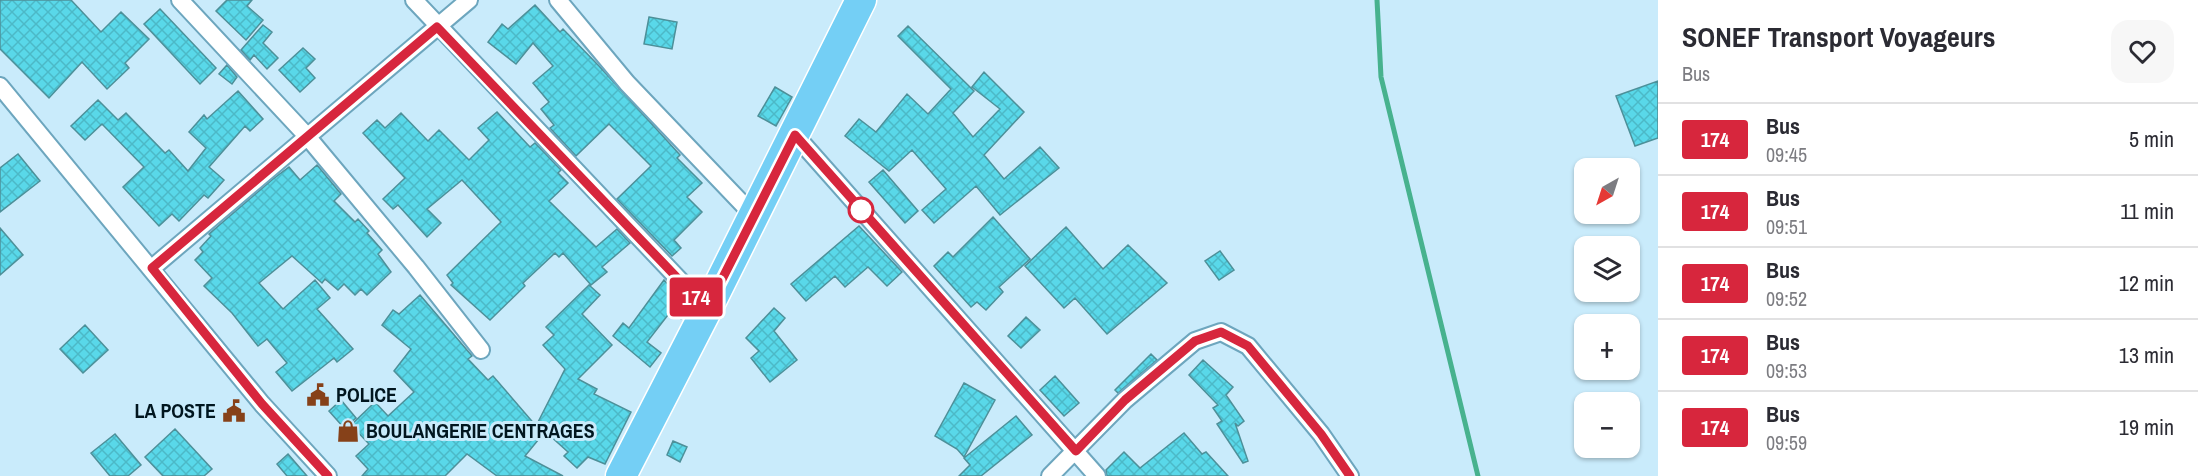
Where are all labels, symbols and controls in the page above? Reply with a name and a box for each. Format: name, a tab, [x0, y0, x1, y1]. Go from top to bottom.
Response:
text: SONEF Transport Voyageurs	[1682, 18, 1996, 56]
button: heart	[2111, 20, 2174, 83]
text: Bus	[1682, 60, 1710, 87]
text: Bus	[1766, 111, 1800, 141]
text: 5 min	[2129, 124, 2174, 154]
text: 174	[1701, 125, 1729, 154]
text: 09:45	[1766, 141, 1807, 168]
north arrow	[1574, 158, 1640, 224]
map controls	[1574, 158, 1640, 458]
text: Bus	[1766, 183, 1800, 213]
text: 11 min	[2120, 196, 2174, 226]
unlabelled marker	[848, 197, 874, 223]
text: 174	[1701, 197, 1729, 226]
text: 09:51	[1766, 213, 1807, 240]
button: layers	[1574, 236, 1640, 302]
text: Bus	[1766, 255, 1800, 285]
text: 12 min	[2119, 268, 2174, 298]
text: 174	[1701, 269, 1729, 298]
line badge: 174	[662, 278, 730, 316]
text: 174	[682, 283, 710, 312]
text: 09:52	[1766, 285, 1807, 312]
button: +	[1574, 314, 1640, 380]
text: Bus	[1766, 327, 1800, 357]
text: 13 min	[2119, 340, 2174, 370]
text: 174	[1701, 341, 1729, 370]
text: 09:53	[1766, 357, 1807, 384]
place label: POLICE	[336, 381, 397, 408]
public building icon: POLICE	[305, 382, 331, 408]
button: −	[1574, 392, 1640, 458]
place label: LA POSTE	[135, 397, 216, 424]
public building icon: LA POSTE	[221, 398, 247, 424]
text: Bus	[1766, 399, 1800, 429]
text: 19 min	[2119, 412, 2174, 442]
text: 174	[1701, 413, 1729, 442]
place label: BOULANGERIE CENTRAGES	[366, 417, 595, 444]
shop icon: BOULANGERIE CENTRAGES	[335, 418, 361, 444]
text: 09:59	[1766, 429, 1807, 456]

